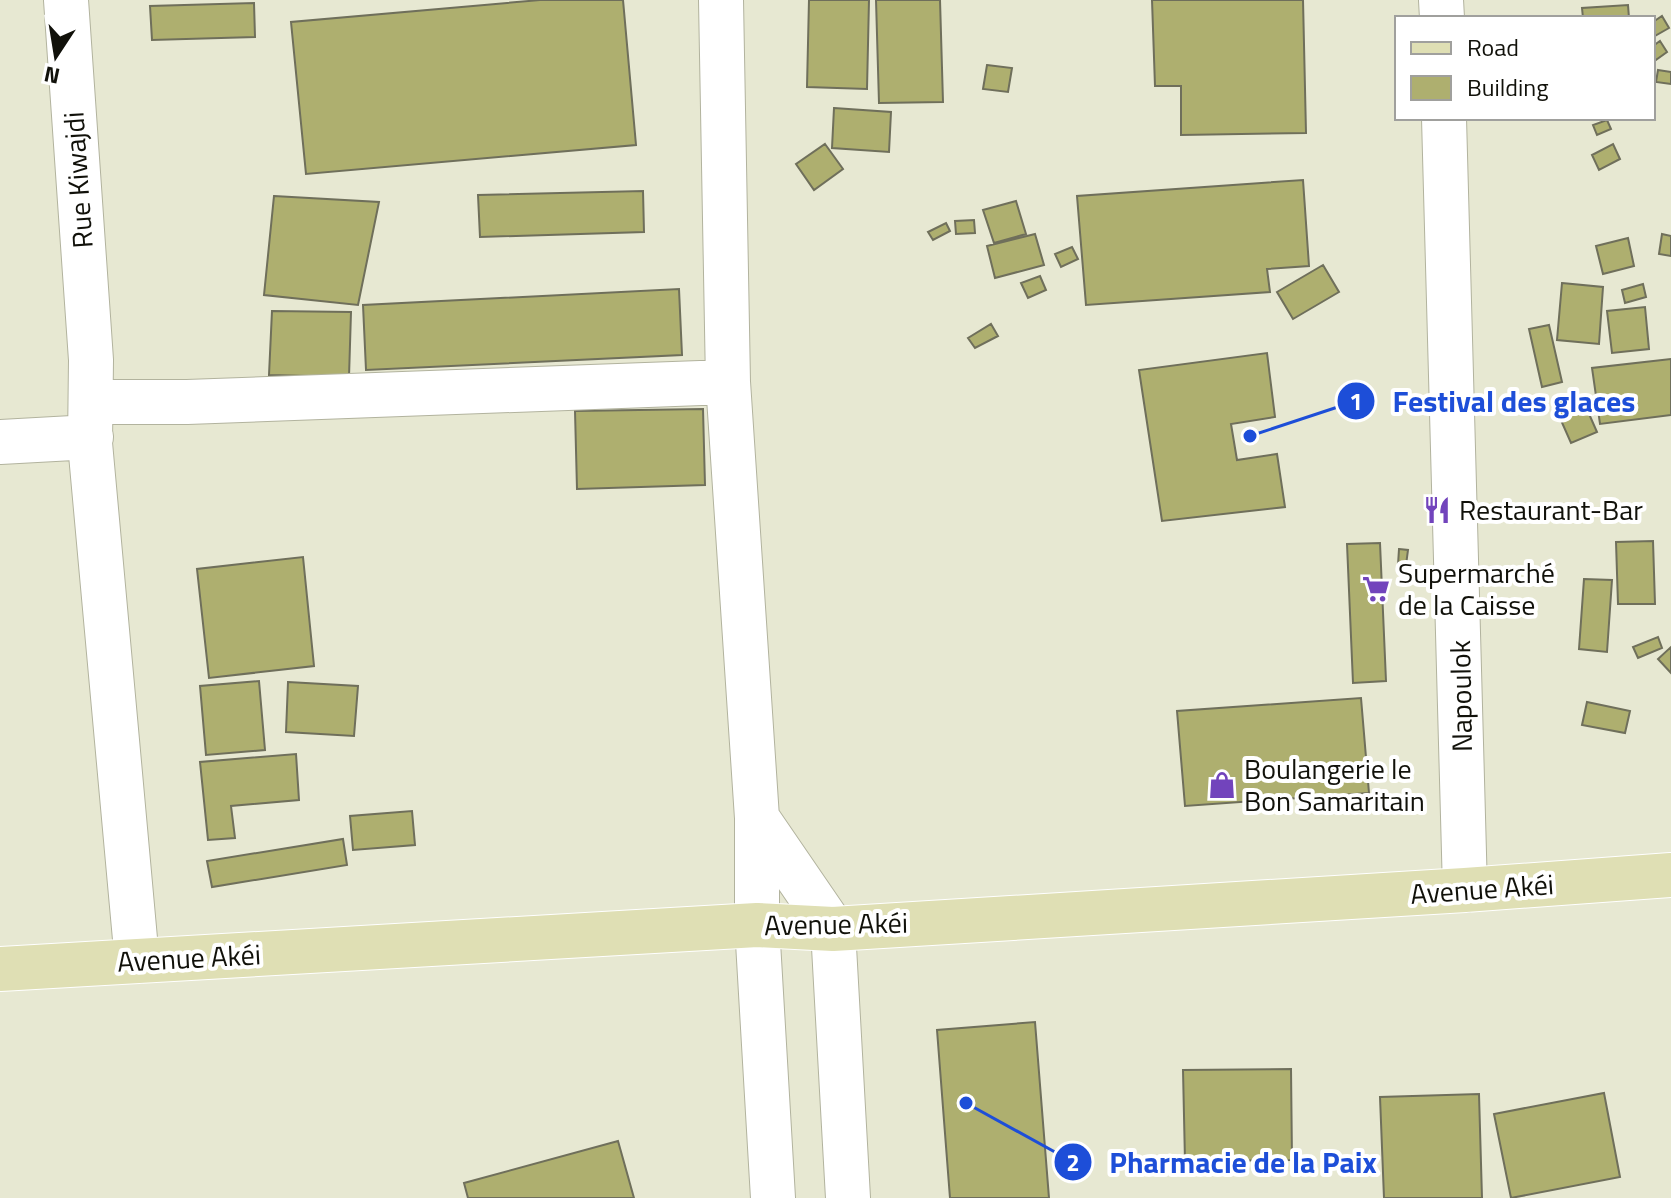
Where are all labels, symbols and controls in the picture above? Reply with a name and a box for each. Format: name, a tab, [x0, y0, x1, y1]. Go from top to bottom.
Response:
north arrow	[16, 16, 96, 96]
legend	[1395, 16, 1655, 120]
text: Road	[1467, 29, 1519, 65]
text: N	[41, 57, 63, 94]
text: Building	[1467, 69, 1549, 105]
street label: Rue Kiwajdi	[51, 110, 104, 250]
callout: Festival des glaces	[1336, 374, 1651, 428]
text: Festival des glaces	[1392, 378, 1636, 424]
text: 1	[1349, 383, 1363, 419]
place label: Restaurant-Bar	[1459, 488, 1643, 531]
restaurant icon: Restaurant-Bar	[1422, 495, 1452, 525]
place label: Supermarché de la Caisse	[1398, 551, 1555, 626]
supermarket icon: Supermarché de la Caisse	[1361, 574, 1391, 604]
street label: Napoulok	[1438, 640, 1483, 752]
place label: Boulangerie le Bon Samaritain	[1244, 747, 1425, 822]
shop icon: Boulangerie le Bon Samaritain	[1207, 770, 1237, 800]
street label: Avenue Akéi	[1409, 862, 1555, 915]
street label: Avenue Akéi	[764, 901, 908, 946]
street label: Avenue Akéi	[116, 932, 262, 983]
callout: Pharmacie de la Paix	[1053, 1135, 1393, 1189]
text: Pharmacie de la Paix	[1109, 1139, 1377, 1185]
text: 2	[1066, 1144, 1080, 1180]

